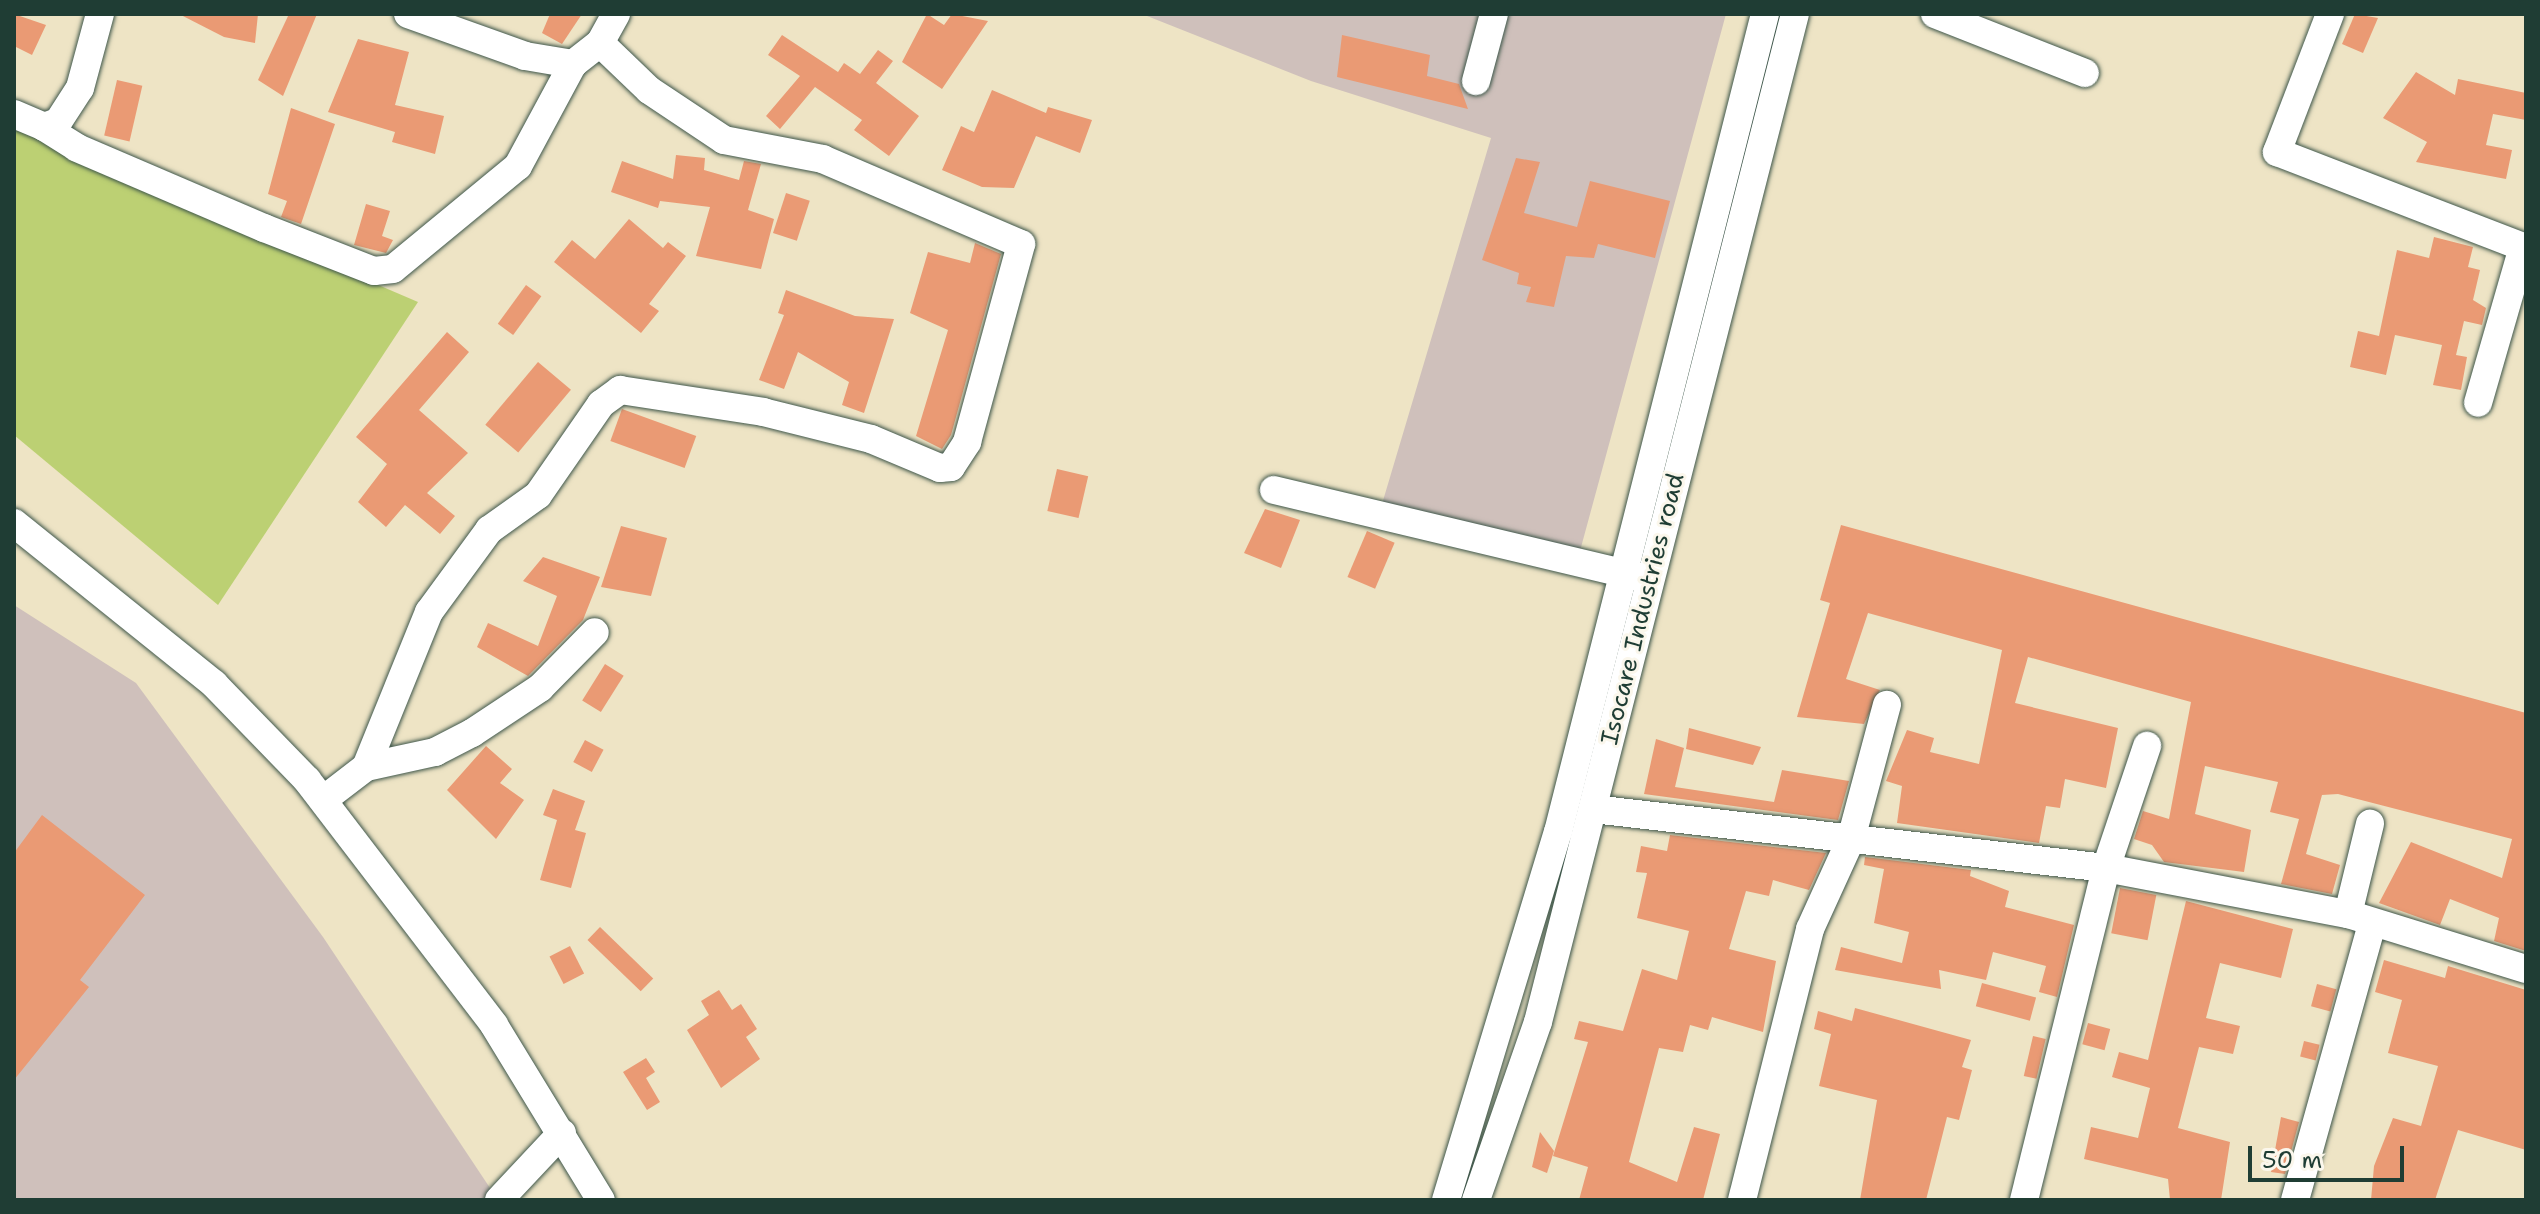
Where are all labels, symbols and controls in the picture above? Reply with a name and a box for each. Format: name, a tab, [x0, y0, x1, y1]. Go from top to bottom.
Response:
street label: Isocare Industries road	[1595, 470, 1691, 748]
scale bar	[2252, 1130, 2408, 1180]
text: 50 m	[2262, 1144, 2322, 1176]

